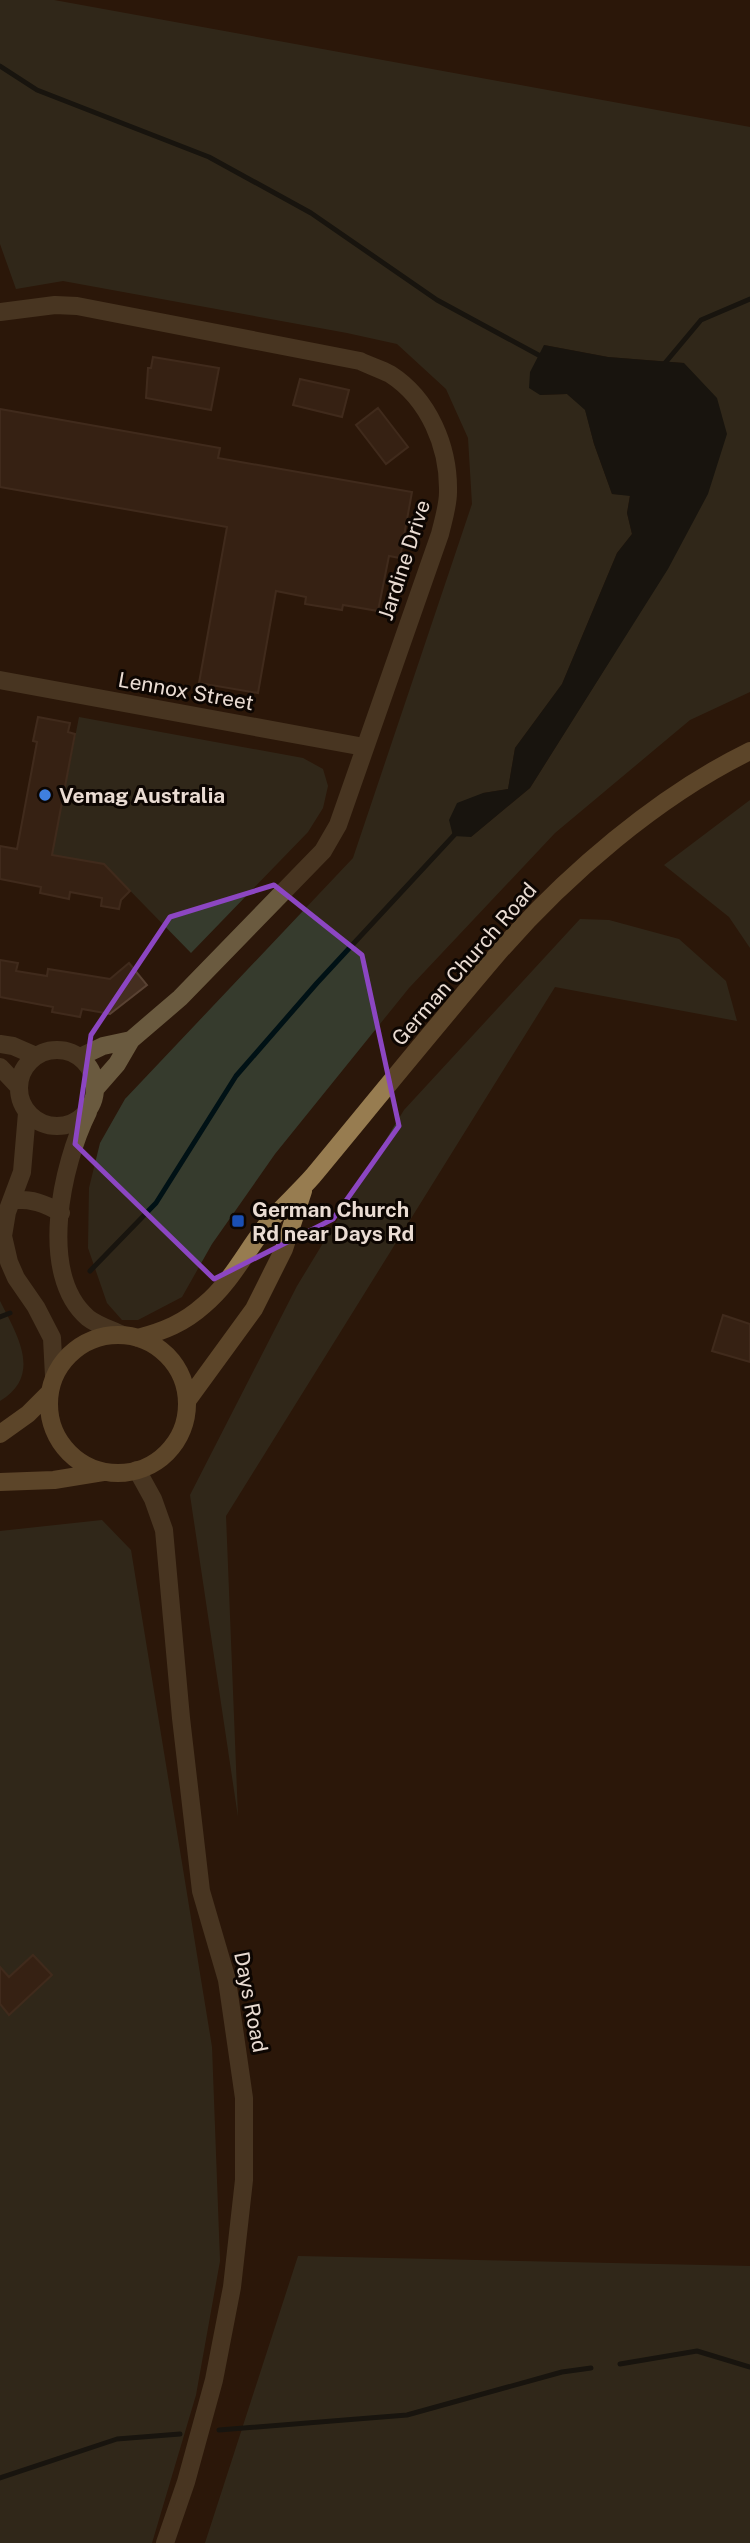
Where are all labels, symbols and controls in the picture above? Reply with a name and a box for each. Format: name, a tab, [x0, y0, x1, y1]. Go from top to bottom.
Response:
street label: Jardine Drive	[373, 497, 435, 623]
street label: Lennox Street	[116, 667, 256, 715]
place label: Vemag Australia	[59, 783, 225, 808]
marker: Vemag Australia	[37, 787, 53, 803]
street label: German Church Road	[386, 877, 542, 1051]
place label: German Church Rd near Days Rd	[252, 1197, 414, 1246]
marker: German Church Rd near Days Rd	[230, 1213, 246, 1229]
street label: Days Road	[229, 1949, 273, 2055]

